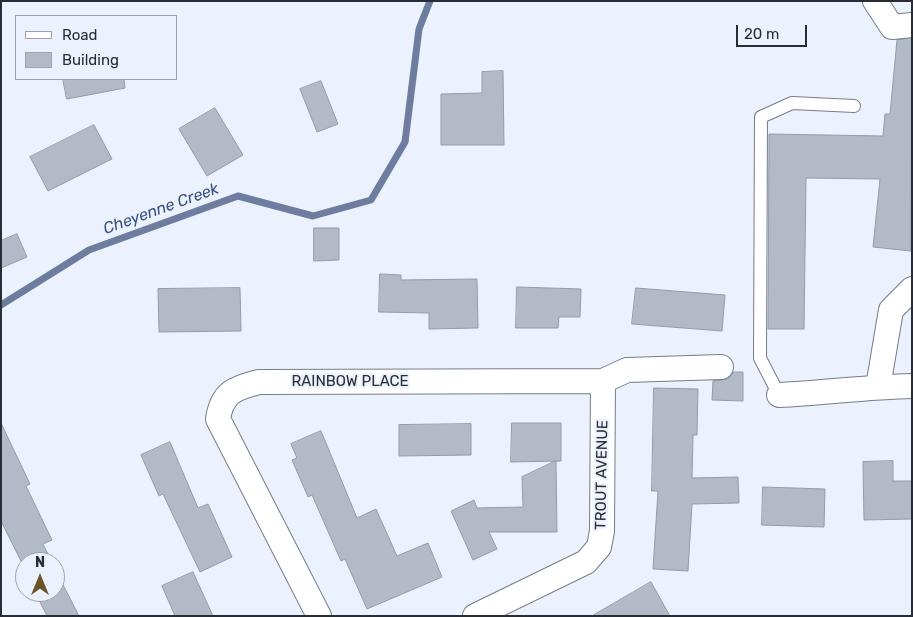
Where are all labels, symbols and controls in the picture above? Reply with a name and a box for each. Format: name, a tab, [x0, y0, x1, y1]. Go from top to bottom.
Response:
legend	[15, 15, 178, 80]
scale bar	[738, 15, 809, 47]
text: 20 m	[744, 25, 779, 43]
text: Road	[62, 26, 98, 44]
text: Building	[62, 51, 119, 69]
water label: Cheyenne Creek	[101, 179, 221, 239]
street label: RAINBOW PLACE	[291, 373, 409, 391]
street label: TROUT AVENUE	[592, 420, 612, 530]
north arrow	[15, 552, 65, 602]
text: N	[35, 554, 45, 571]

